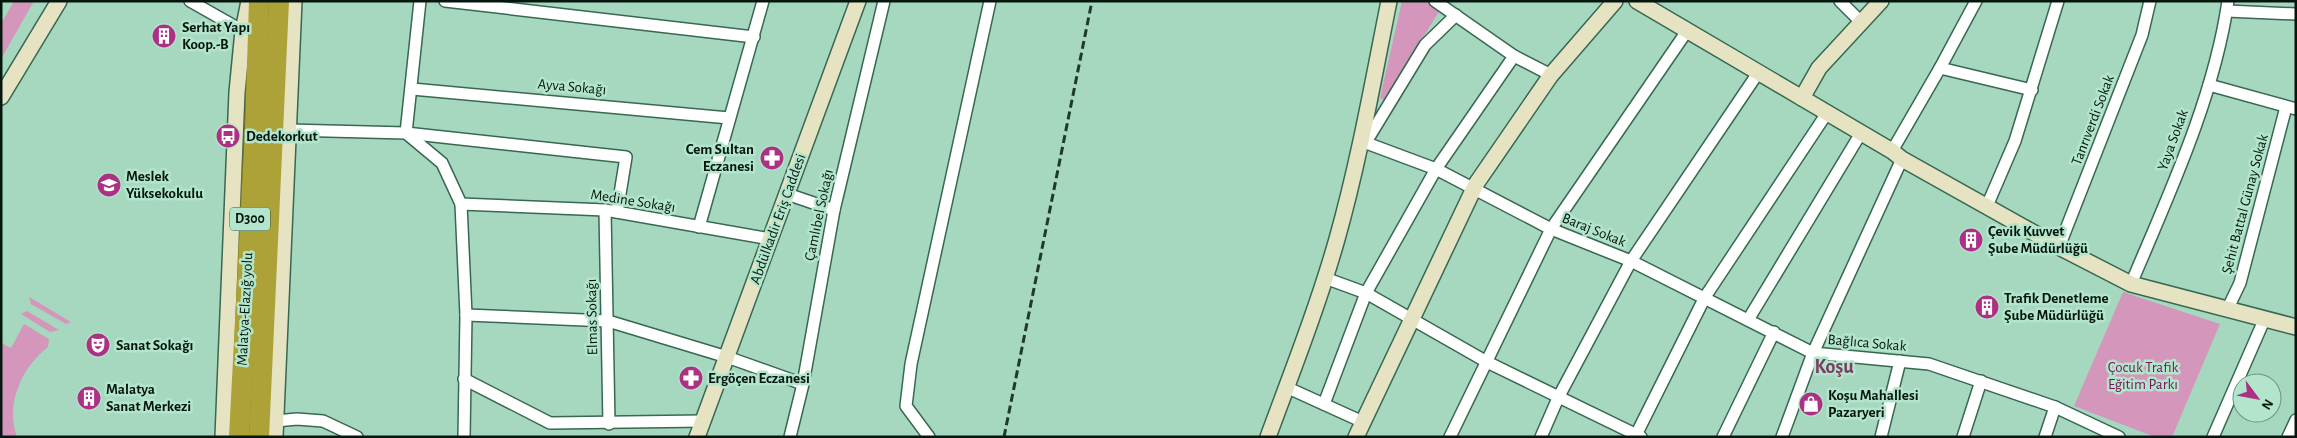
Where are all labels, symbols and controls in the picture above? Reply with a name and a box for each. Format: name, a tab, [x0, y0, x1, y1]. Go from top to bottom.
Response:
place label: Serhat Yapı Koop.-B	[182, 20, 250, 52]
building icon: Serhat Yapı Koop.-B	[151, 23, 177, 49]
street label: Tanrıverdi Sokak	[2069, 73, 2117, 167]
street label: Ayva Sokağı	[537, 77, 607, 97]
street label: Yaya Sokak	[2155, 107, 2191, 173]
bus stop icon: Dedekorkut	[215, 123, 241, 149]
place label: Dedekorkut	[246, 129, 318, 144]
street label: Şehit Battal Günay Sokak	[2219, 132, 2271, 276]
place label: Cem Sultan Eczanesi	[686, 142, 754, 174]
pharmacy icon: Cem Sultan Eczanesi	[759, 145, 785, 171]
street label: Abdülkadir Eriş Caddesi	[747, 152, 809, 286]
street label: Çamlıbel Sokağı	[802, 168, 836, 262]
place label: Meslek Yüksekokulu	[126, 169, 203, 201]
school or university icon: Meslek Yüksekokulu	[96, 172, 122, 198]
street label: Medine Sokağı	[590, 187, 676, 215]
road number: D300	[230, 208, 270, 230]
street label: Baraj Sokak	[1560, 210, 1628, 250]
place label: Çevik Kuvvet Şube Müdürlüğü	[1988, 224, 2088, 256]
building icon: Çevik Kuvvet Şube Müdürlüğü	[1958, 227, 1984, 253]
street label: Malatya-Elazığ yolu	[235, 252, 255, 366]
street label: Elmas Sokağı	[584, 279, 600, 355]
place label: Trafik Denetleme Şube Müdürlüğü	[2004, 291, 2109, 323]
building icon: Trafik Denetleme Şube Müdürlüğü	[1974, 294, 2000, 320]
theatre icon: Sanat Sokağı	[85, 332, 111, 358]
street label: Bağlıca Sokak	[1827, 332, 1907, 354]
place label: Sanat Sokağı	[116, 338, 193, 353]
district label: Koşu	[1814, 357, 1854, 377]
park label: Çocuk Trafik Eğitim Parkı	[2108, 360, 2178, 392]
pharmacy icon: Ergöçen Eczanesi	[678, 365, 704, 391]
place label: Ergöçen Eczanesi	[708, 371, 810, 386]
north arrow	[2232, 373, 2282, 423]
place label: Malatya Sanat Merkezi	[106, 382, 191, 414]
building icon: Malatya Sanat Merkezi	[76, 385, 102, 411]
place label: Koşu Mahallesi Pazaryeri	[1828, 388, 1919, 420]
shop icon: Koşu Mahallesi Pazaryeri	[1798, 391, 1824, 417]
text: N	[2259, 397, 2276, 412]

